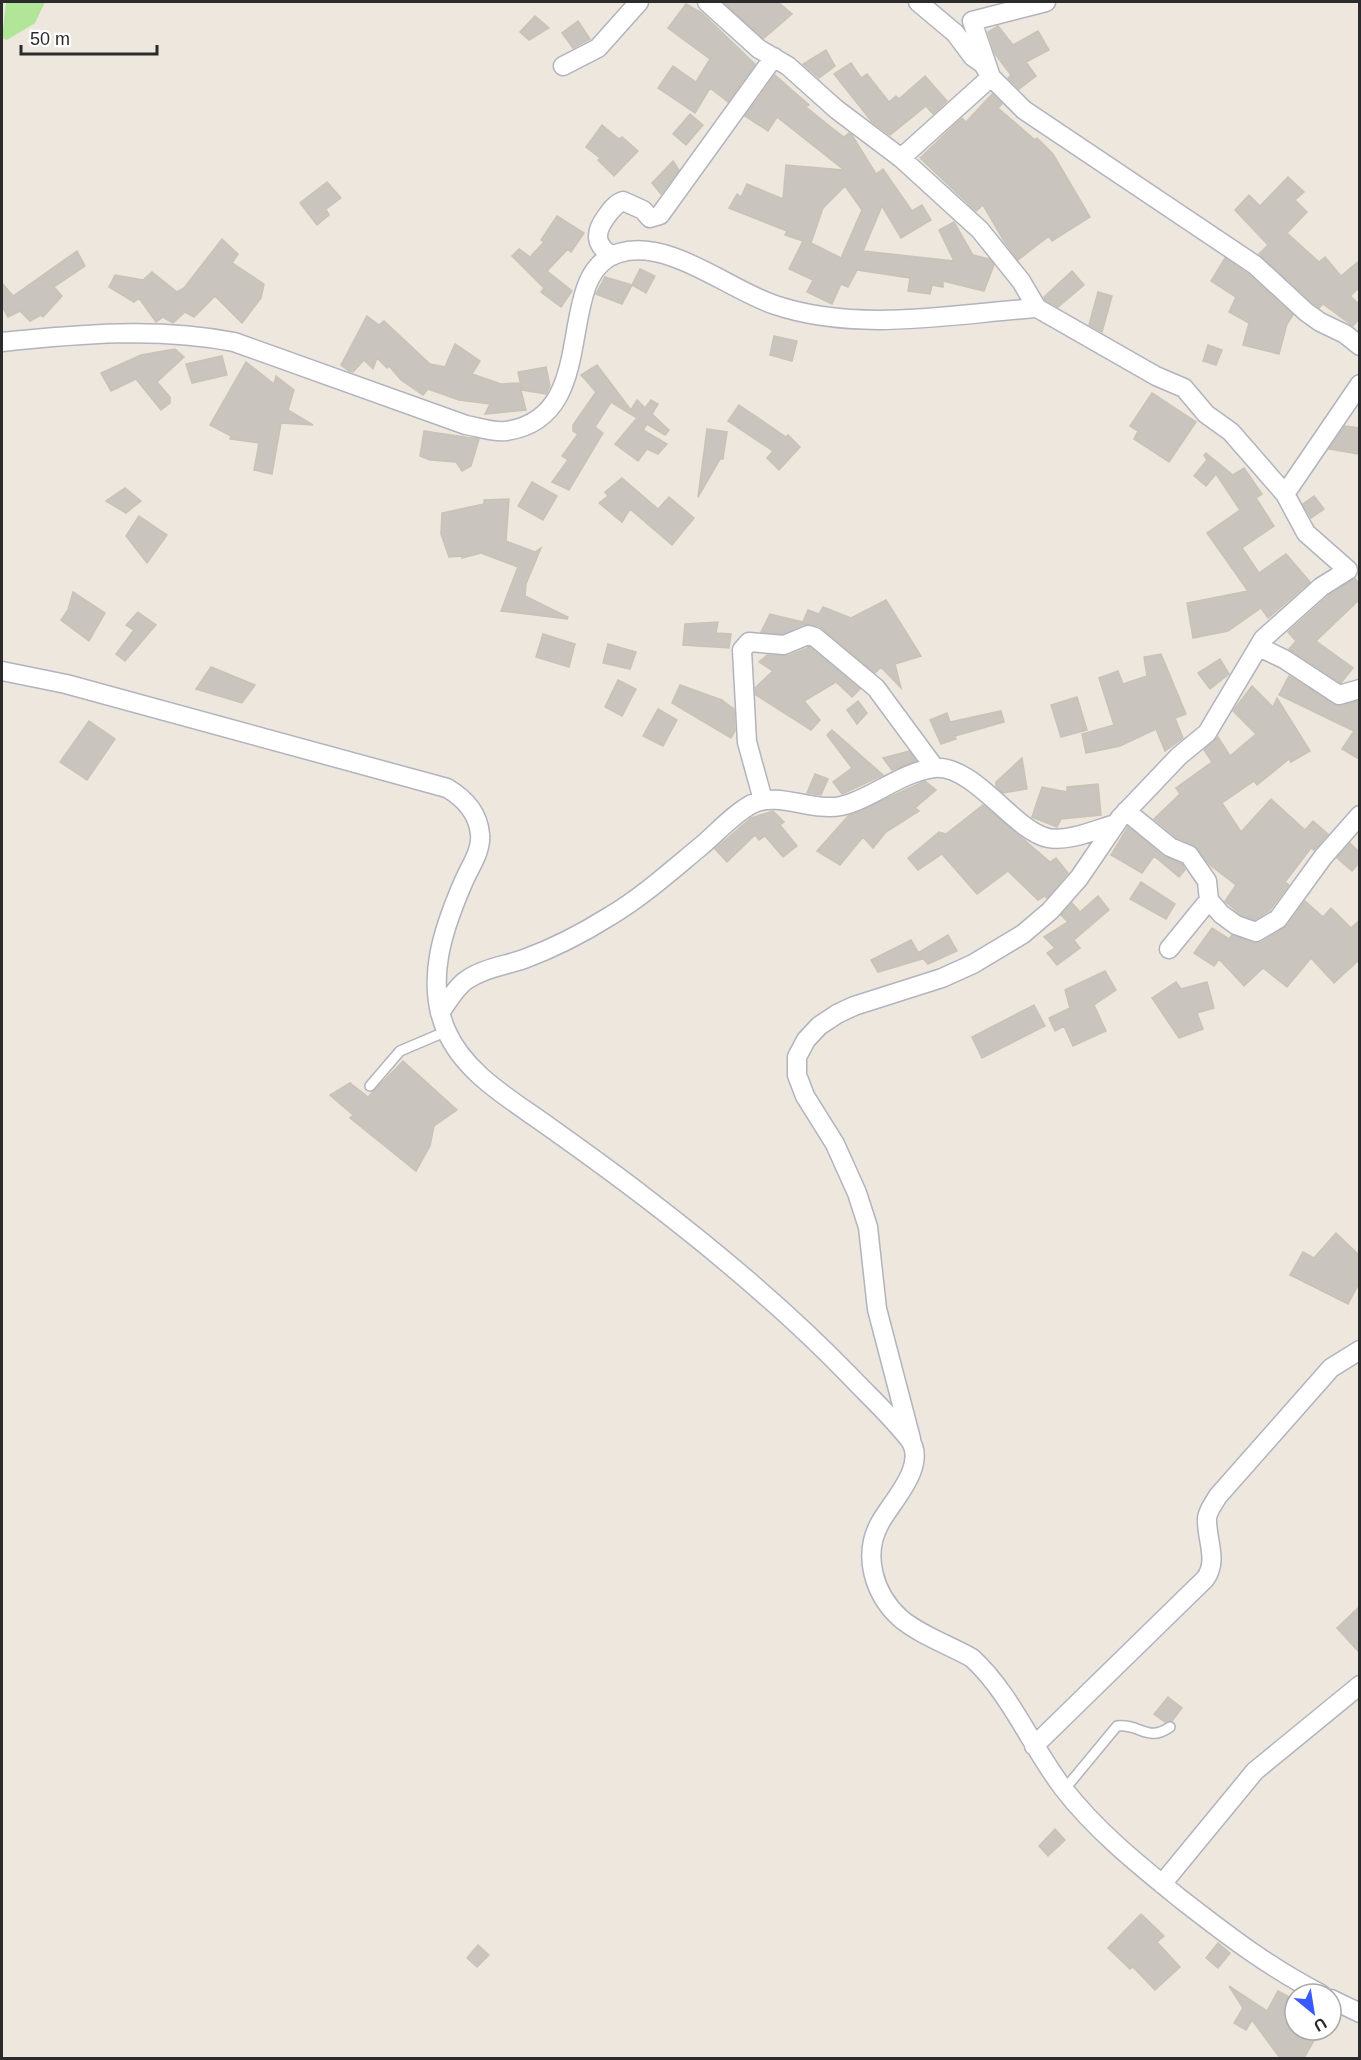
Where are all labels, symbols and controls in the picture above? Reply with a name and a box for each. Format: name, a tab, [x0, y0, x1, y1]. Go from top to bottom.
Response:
scale bar	[21, 18, 158, 56]
text: 50 m	[30, 29, 70, 49]
north arrow	[1283, 1982, 1343, 2042]
text: U	[1311, 2014, 1330, 2035]

